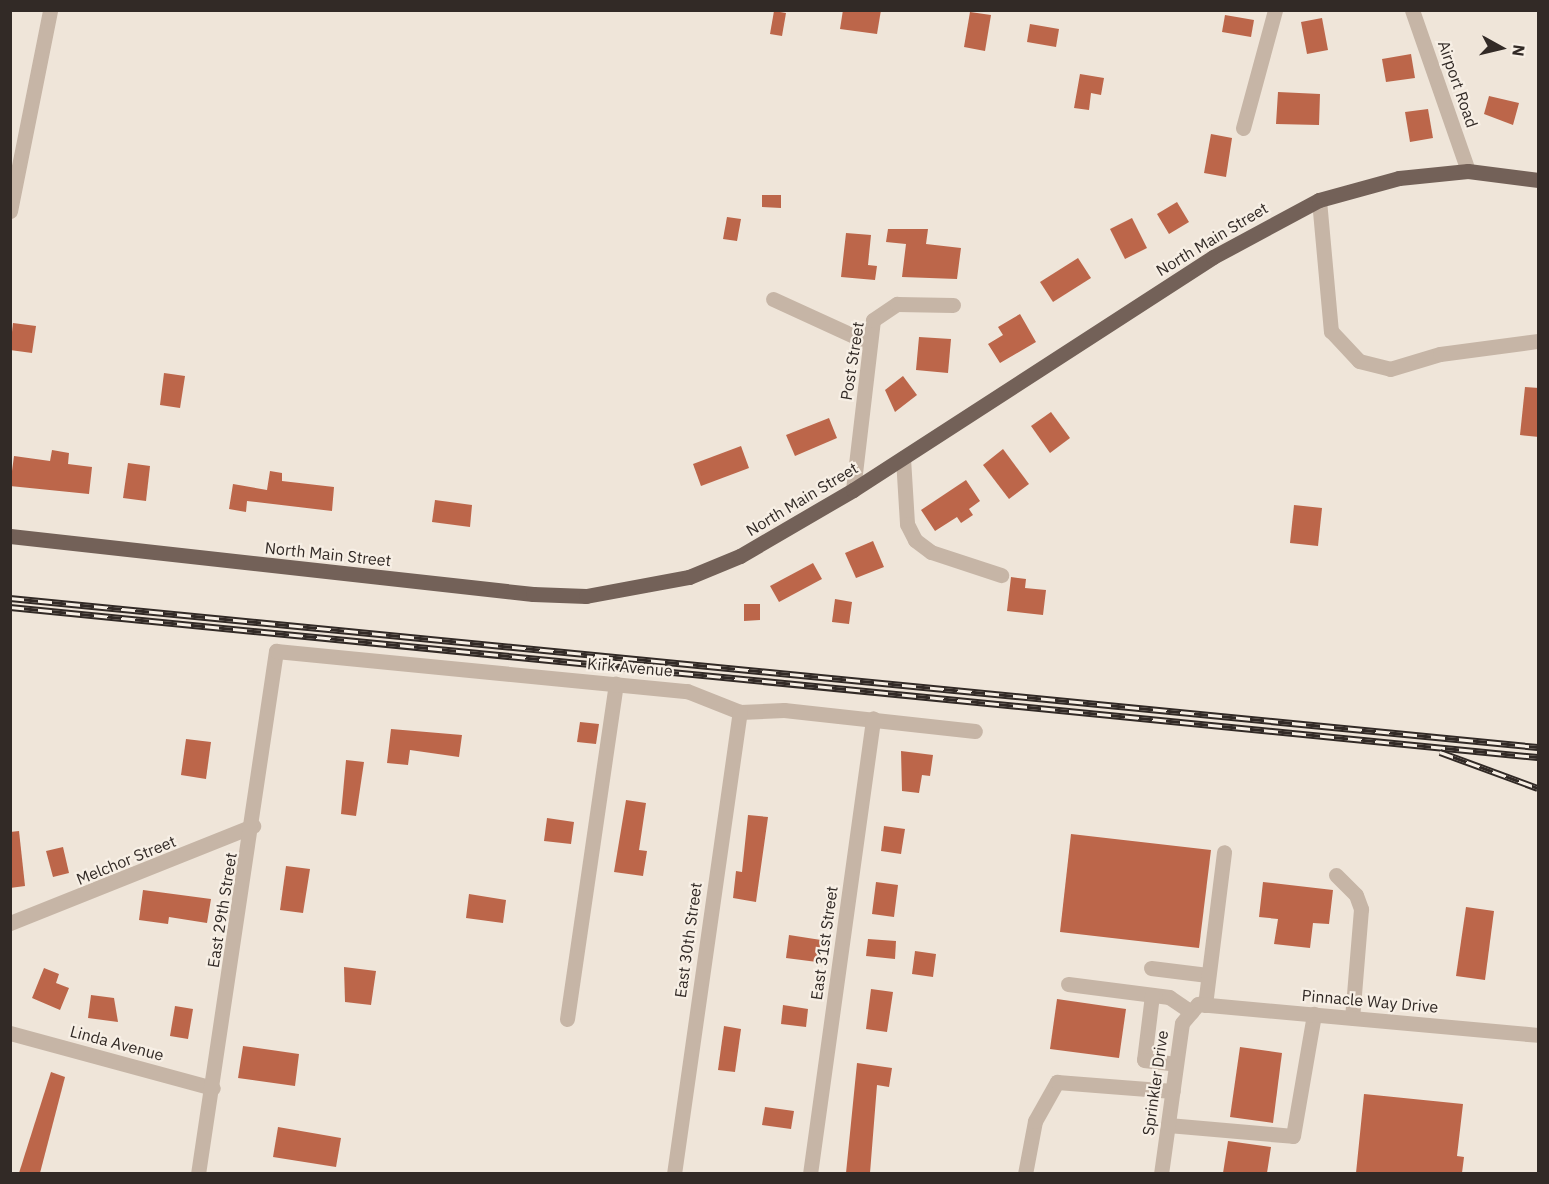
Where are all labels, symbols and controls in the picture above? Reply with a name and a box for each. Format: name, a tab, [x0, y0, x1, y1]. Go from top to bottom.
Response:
north arrow	[1471, 18, 1531, 78]
street label: Airport Road	[1434, 38, 1482, 130]
text: N	[1508, 43, 1530, 58]
street label: North Main Street	[1153, 198, 1271, 280]
street label: Post Street	[836, 320, 868, 402]
street label: North Main Street	[743, 458, 861, 540]
street label: North Main Street	[264, 538, 392, 570]
street label: Kirk Avenue	[587, 654, 673, 680]
street label: Melchor Street	[73, 831, 179, 889]
street label: East 29th Street	[203, 851, 241, 969]
street label: East 30th Street	[670, 881, 706, 999]
street label: East 31st Street	[806, 885, 842, 1001]
street label: Pinnacle Way Drive	[1301, 985, 1439, 1017]
street label: Linda Avenue	[68, 1021, 166, 1065]
street label: Sprinkler Drive	[1138, 1029, 1172, 1137]

